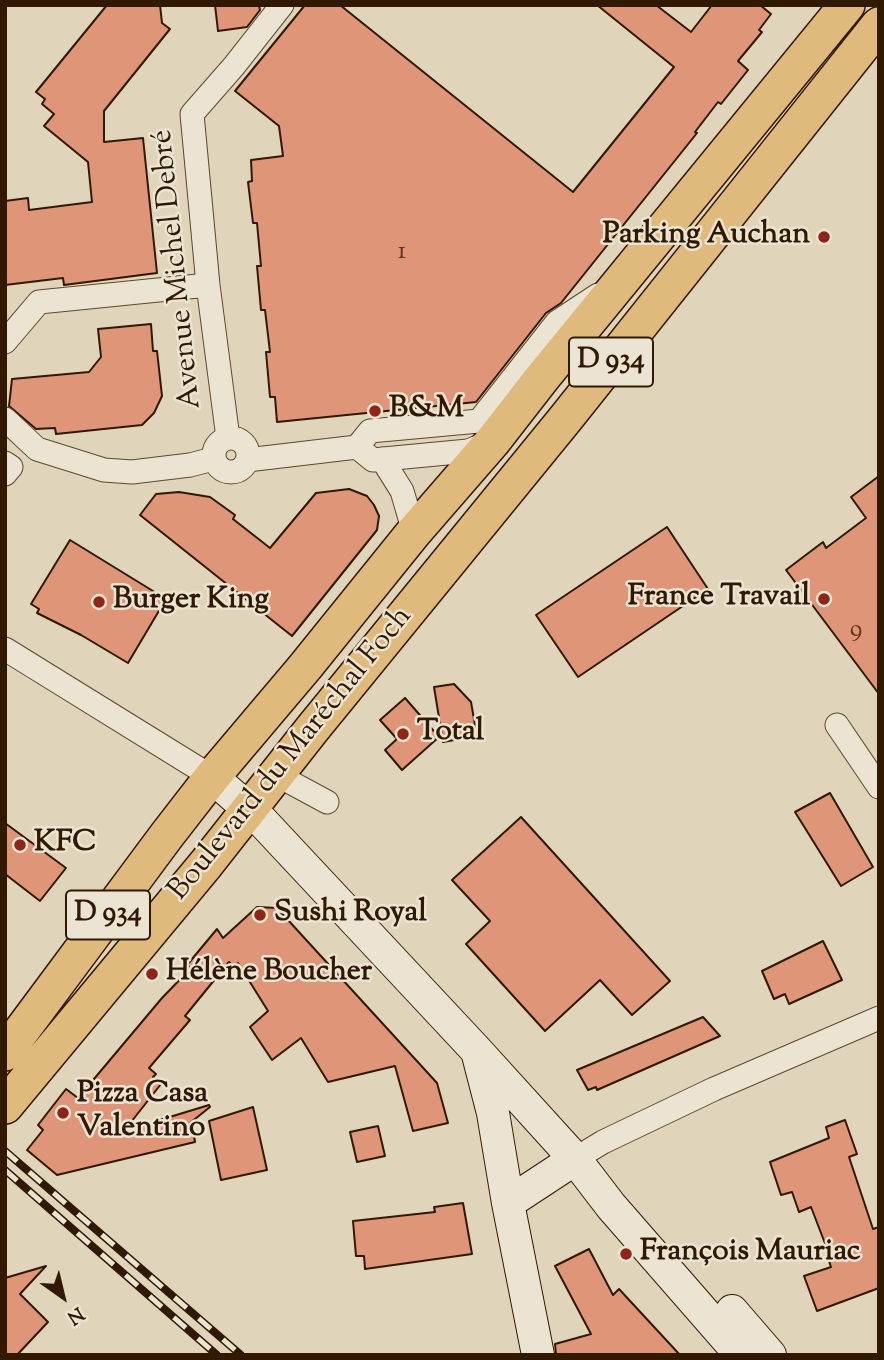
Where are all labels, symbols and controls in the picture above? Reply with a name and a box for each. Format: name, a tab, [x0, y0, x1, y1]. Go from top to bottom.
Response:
street label: Avenue Michel Debré	[146, 127, 212, 411]
place label: Parking Auchan	[602, 219, 810, 255]
marker: Parking Auchan	[816, 229, 832, 245]
house number: 1	[398, 238, 406, 270]
road number: D 934	[569, 338, 653, 386]
place label: B&M	[389, 393, 464, 429]
marker: B&M	[367, 403, 383, 419]
place label: France Travail	[628, 581, 810, 617]
place label: Burger King	[113, 584, 269, 620]
marker: France Travail	[816, 591, 832, 607]
marker: Burger King	[91, 594, 107, 610]
street label: Boulevard du Maréchal Foch	[162, 601, 422, 909]
house number: 9	[850, 616, 862, 648]
place label: Total	[417, 716, 484, 752]
marker: Total	[395, 726, 411, 742]
place label: KFC	[34, 827, 97, 863]
marker: KFC	[12, 837, 28, 853]
road number: D 934	[66, 890, 150, 940]
place label: Sushi Royal	[274, 897, 427, 933]
marker: Sushi Royal	[252, 907, 268, 923]
place label: Hélène Boucher	[166, 956, 372, 992]
marker: Hélène Boucher	[144, 966, 160, 982]
place label: Pizza Casa Valentino	[77, 1078, 208, 1148]
marker: Pizza Casa Valentino	[55, 1105, 71, 1121]
place label: François Mauriac	[640, 1236, 860, 1272]
marker: François Mauriac	[618, 1246, 634, 1262]
north arrow	[28, 1262, 98, 1332]
text: N	[61, 1299, 89, 1330]

